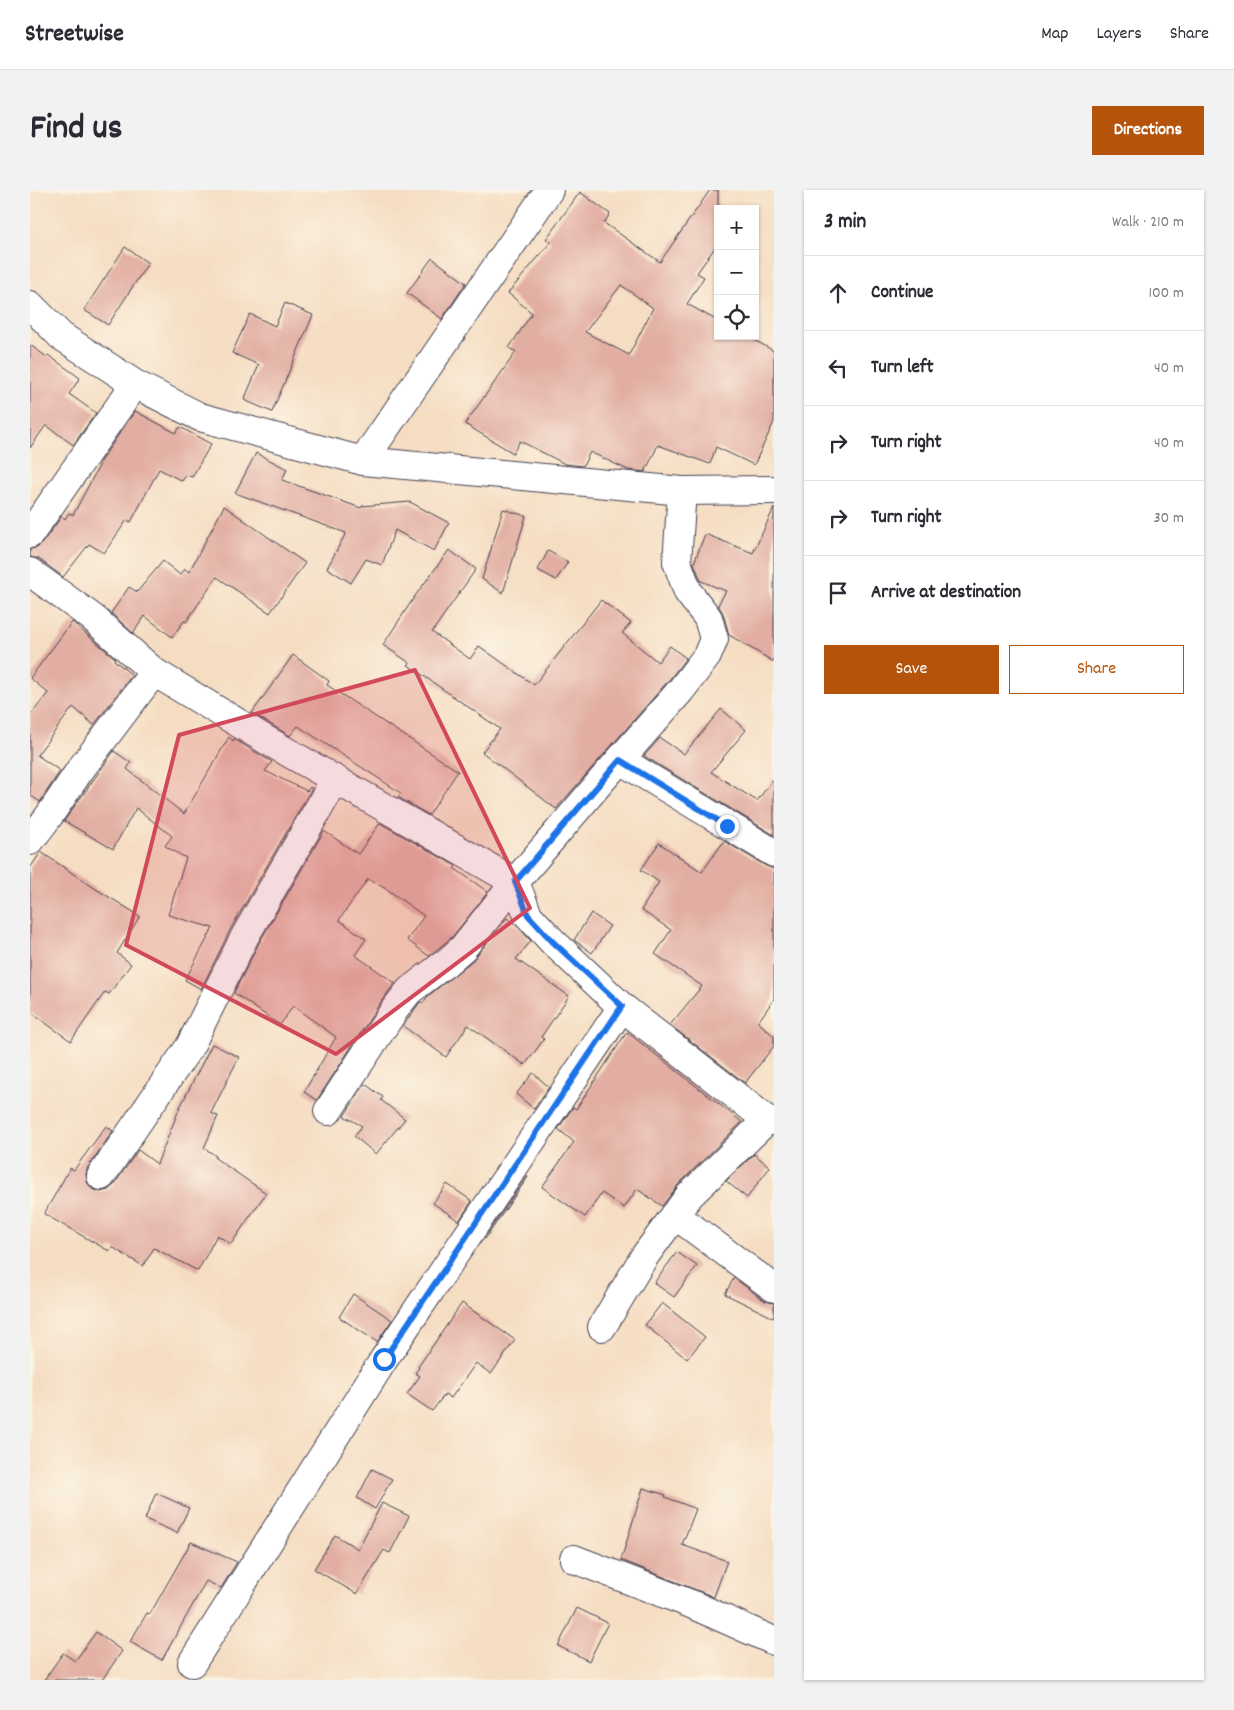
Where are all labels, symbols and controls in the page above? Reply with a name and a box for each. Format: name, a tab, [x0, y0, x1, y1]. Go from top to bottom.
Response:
text: Streetwise	[25, 18, 124, 52]
text: Map	[1041, 22, 1068, 47]
text: Layers	[1096, 22, 1142, 47]
text: Share	[1170, 22, 1209, 47]
text: Find us	[30, 105, 122, 155]
button: Directions	[1092, 106, 1204, 155]
map controls	[714, 205, 759, 340]
button: +	[714, 205, 759, 250]
text: 3 min	[824, 208, 866, 238]
text: Walk · 210 m	[1112, 211, 1184, 234]
button: −	[714, 250, 759, 295]
icon: ahead	[824, 279, 852, 307]
text: Continue	[871, 280, 933, 307]
text: 100 m	[1148, 282, 1184, 305]
button: locate	[714, 295, 759, 340]
icon: left	[824, 354, 852, 382]
text: Turn left	[871, 355, 934, 382]
text: 40 m	[1154, 357, 1184, 380]
icon: right	[824, 429, 852, 457]
text: Turn right	[871, 430, 942, 457]
text: 40 m	[1154, 432, 1184, 455]
icon: right	[824, 504, 852, 532]
text: Turn right	[871, 505, 942, 532]
text: 30 m	[1154, 507, 1184, 530]
icon: arrive	[824, 579, 852, 607]
text: Arrive at destination	[871, 580, 1021, 607]
button: Save	[824, 645, 999, 694]
button: Share	[1009, 645, 1184, 694]
route end	[716, 815, 739, 838]
route start	[373, 1348, 396, 1371]

